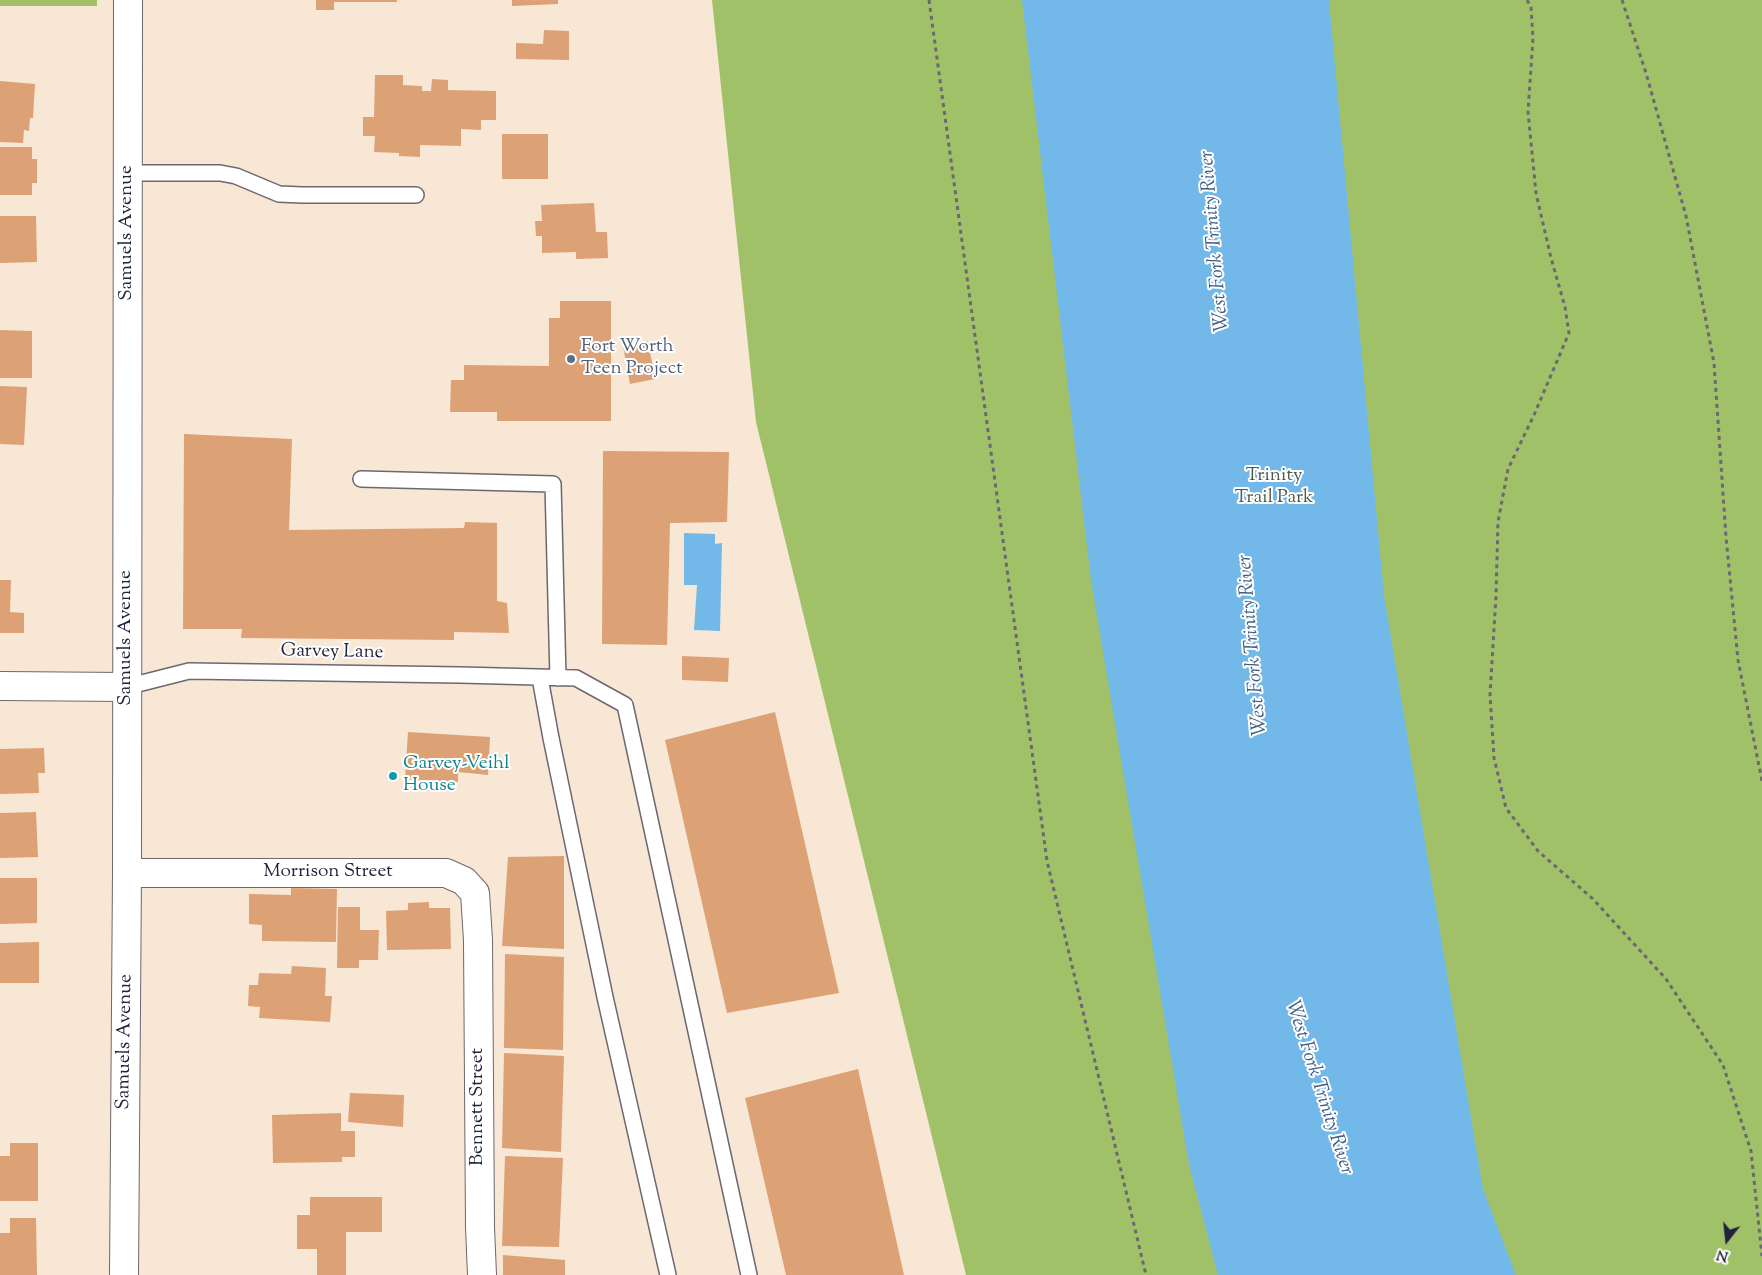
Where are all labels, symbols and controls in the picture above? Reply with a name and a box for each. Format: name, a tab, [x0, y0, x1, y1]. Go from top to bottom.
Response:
water label: West Fork Trinity River	[1196, 149, 1236, 333]
street label: Samuels Avenue	[117, 165, 139, 301]
place label: Fort Worth Teen Project	[581, 337, 683, 381]
marker: Fort Worth Teen Project	[565, 353, 577, 365]
park label: Trinity Trail Park	[1235, 466, 1313, 510]
water label: West Fork Trinity River	[1234, 553, 1274, 737]
street label: Samuels Avenue	[116, 570, 138, 706]
street label: Garvey Lane	[280, 641, 384, 665]
place label: Garvey-Veihl House	[403, 754, 510, 798]
marker: Garvey-Veihl House	[387, 770, 399, 782]
street label: Morrison Street	[263, 862, 393, 884]
street label: Samuels Avenue	[113, 974, 139, 1110]
water label: West Fork Trinity River	[1279, 998, 1357, 1178]
street label: Bennett Street	[468, 1048, 490, 1166]
north arrow	[1702, 1215, 1752, 1265]
text: N	[1715, 1243, 1731, 1266]

